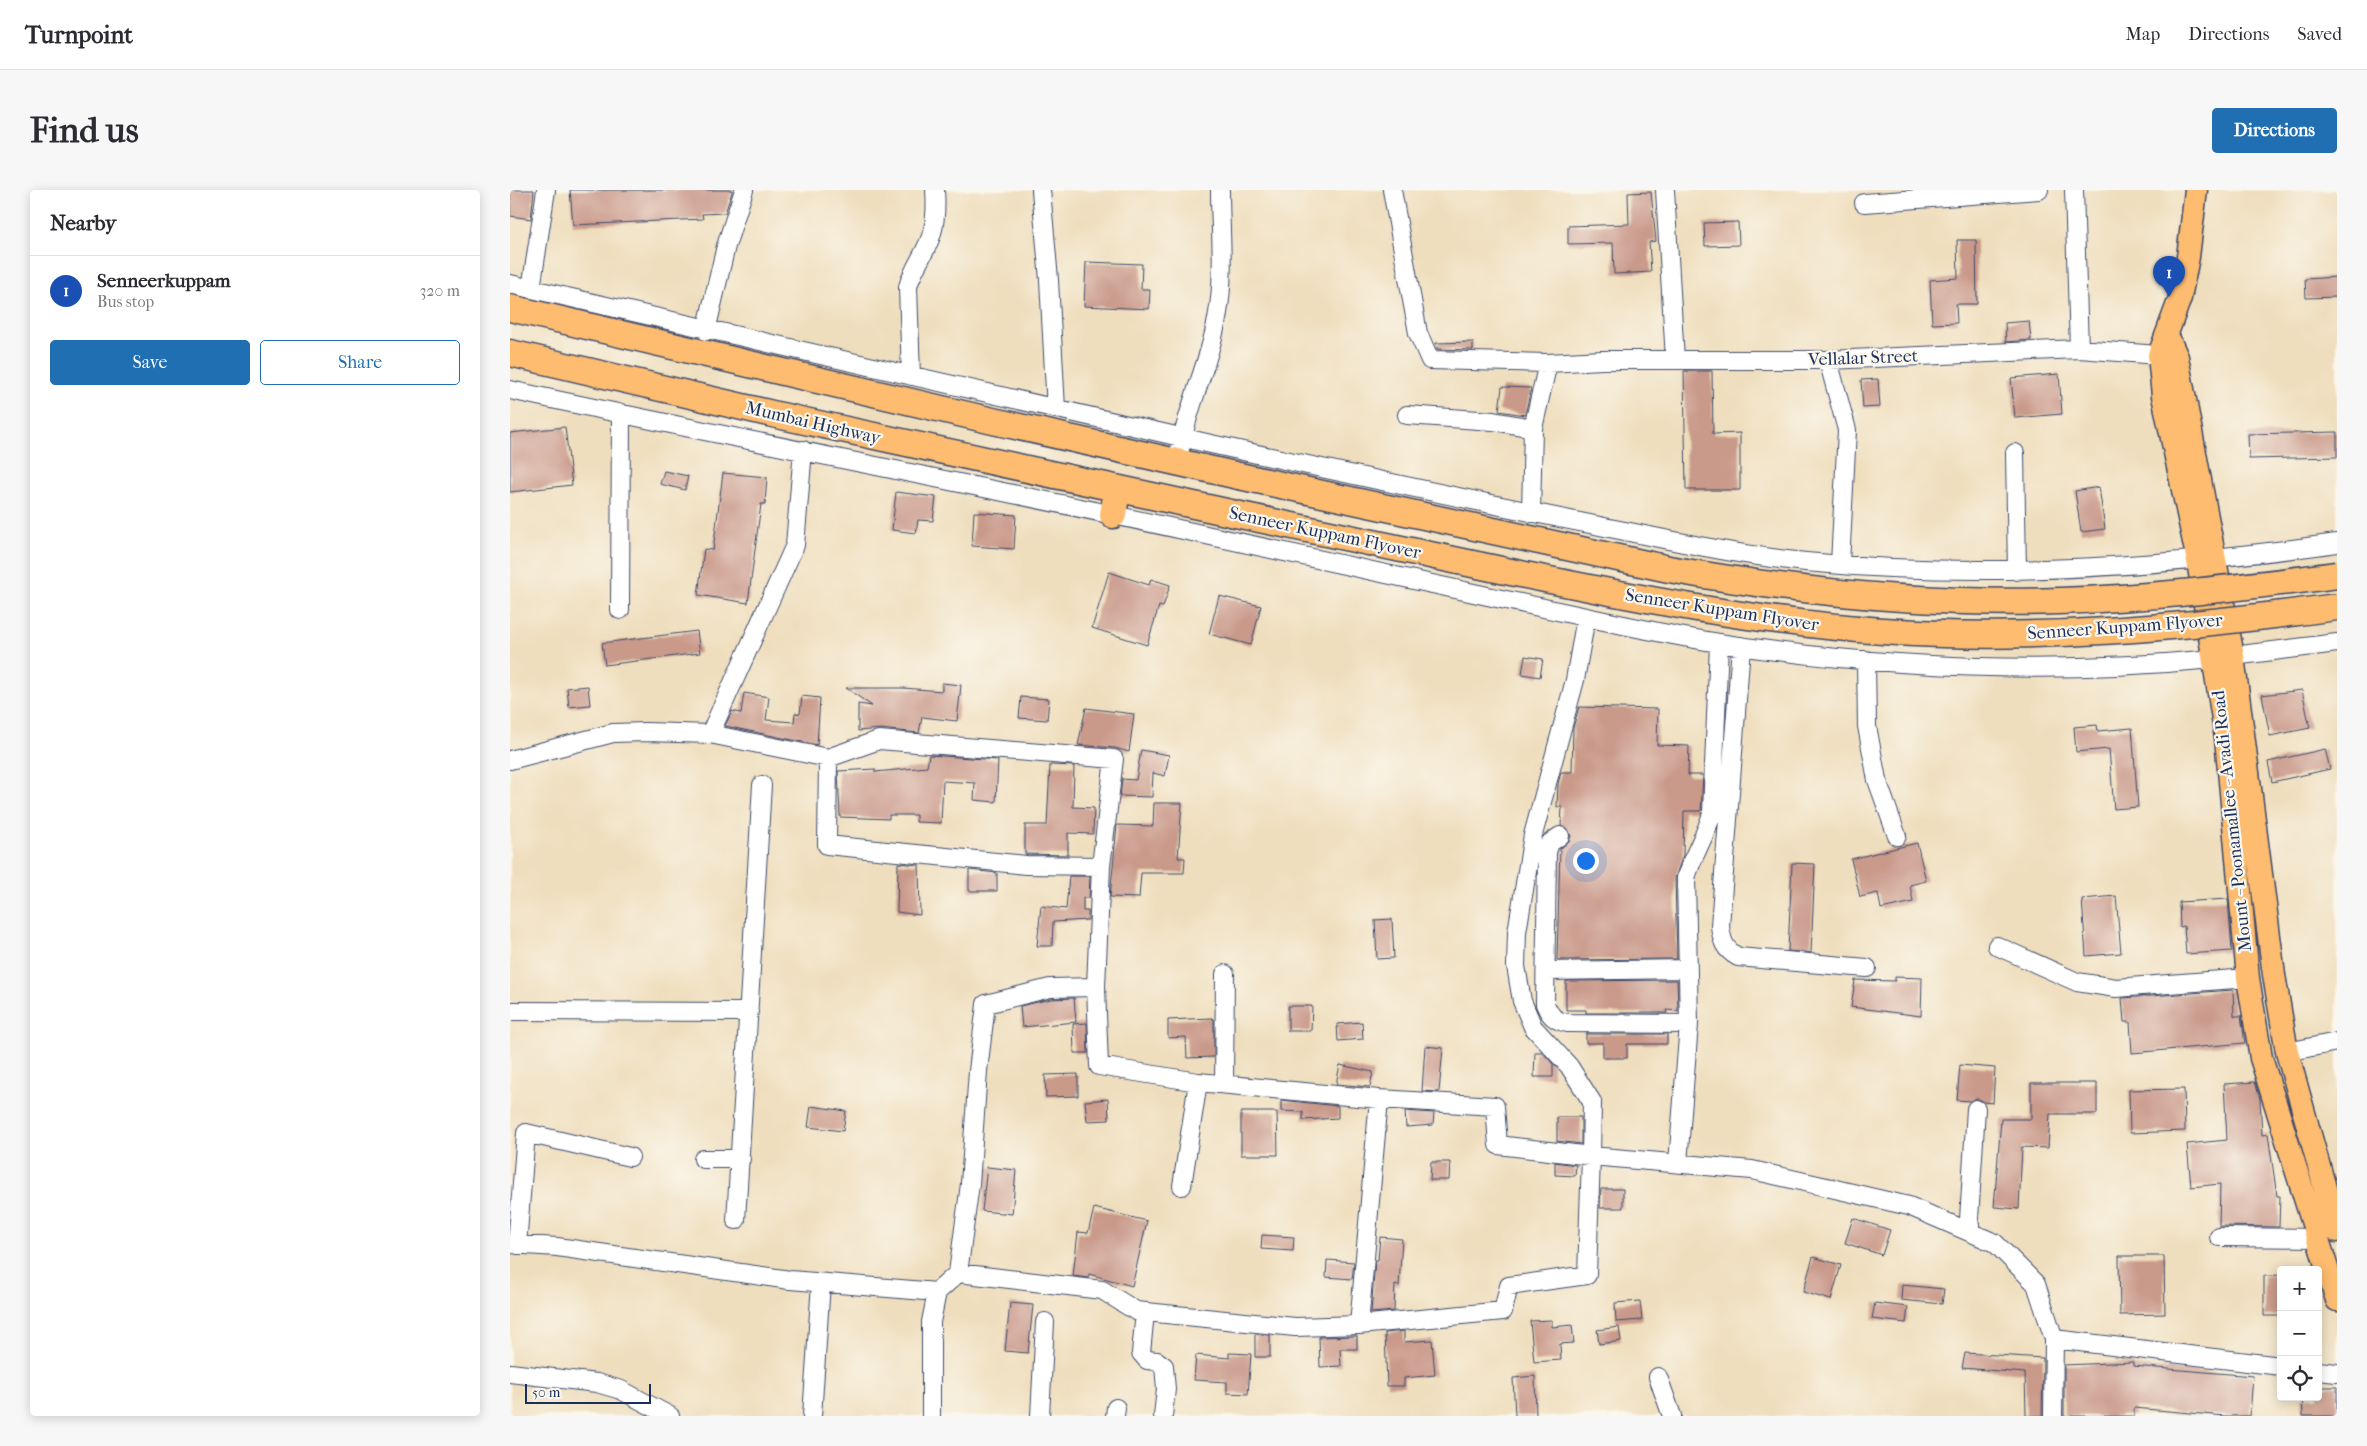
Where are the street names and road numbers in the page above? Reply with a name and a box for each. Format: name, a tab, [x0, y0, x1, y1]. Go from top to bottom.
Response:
street label: Vellalar Street	[1807, 346, 1919, 370]
street label: Mumbai Highway	[743, 397, 884, 449]
street label: Senneer Kuppam Flyover	[1227, 502, 1423, 564]
street label: Senneer Kuppam Flyover	[1624, 584, 1821, 636]
street label: Senneer Kuppam Flyover	[2027, 610, 2224, 644]
street label: Mount - Poonamallee - Avadi Road	[2208, 689, 2256, 953]

